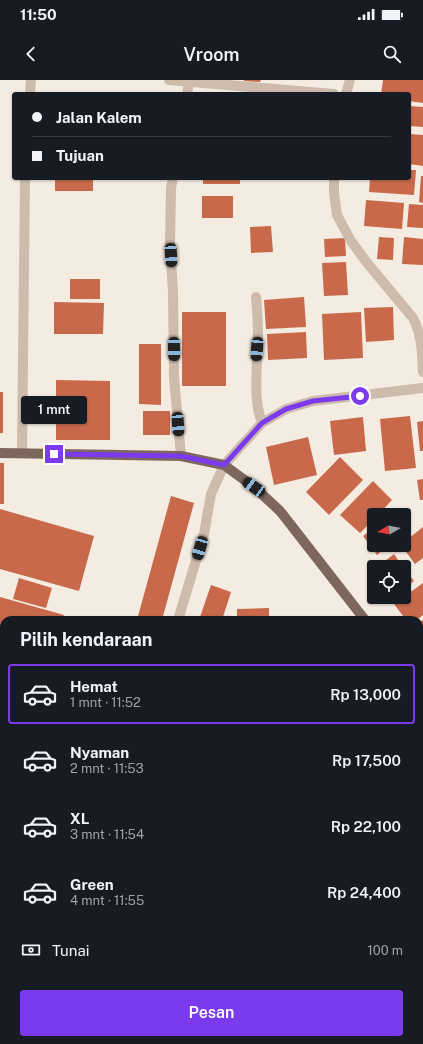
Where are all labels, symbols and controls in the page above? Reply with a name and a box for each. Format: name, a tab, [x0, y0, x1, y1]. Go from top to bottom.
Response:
text: 11:50	[20, 6, 57, 23]
icon: back	[20, 43, 42, 65]
icon: search	[381, 43, 403, 65]
text: Vroom	[184, 44, 239, 65]
text: Jalan Kalem	[56, 109, 142, 126]
text: Tujuan	[56, 147, 104, 164]
car	[164, 243, 178, 267]
car	[168, 337, 180, 361]
car	[250, 337, 264, 361]
route start	[351, 387, 369, 405]
callout: 1 mnt	[21, 396, 87, 424]
text: 1 mnt	[38, 402, 70, 417]
car	[171, 412, 185, 436]
route end	[45, 445, 63, 463]
car	[241, 475, 267, 499]
north arrow	[367, 508, 411, 552]
map controls	[367, 508, 411, 604]
car	[191, 535, 209, 561]
button: locate	[367, 560, 411, 604]
text: Pilih kendaraan	[20, 629, 152, 650]
icon: car	[22, 676, 58, 712]
text: Hemat	[70, 678, 118, 695]
text: Rp 13,000	[330, 686, 401, 703]
text: 1 mnt · 11:52	[70, 695, 141, 710]
icon: car	[22, 742, 58, 778]
text: Nyaman	[70, 744, 129, 761]
text: Rp 17,500	[332, 752, 401, 769]
text: 2 mnt · 11:53	[70, 761, 144, 776]
icon: car	[22, 808, 58, 844]
text: XL	[70, 810, 89, 827]
text: Rp 22,100	[331, 818, 401, 835]
text: 3 mnt · 11:54	[70, 827, 144, 842]
icon: car	[22, 874, 58, 910]
text: Green	[70, 876, 114, 893]
text: Rp 24,400	[327, 884, 401, 901]
text: 4 mnt · 11:55	[70, 893, 144, 908]
icon: cash	[20, 939, 42, 961]
text: Tunai	[52, 942, 90, 959]
text: 100 m	[367, 943, 403, 958]
button: Pesan	[20, 990, 403, 1036]

